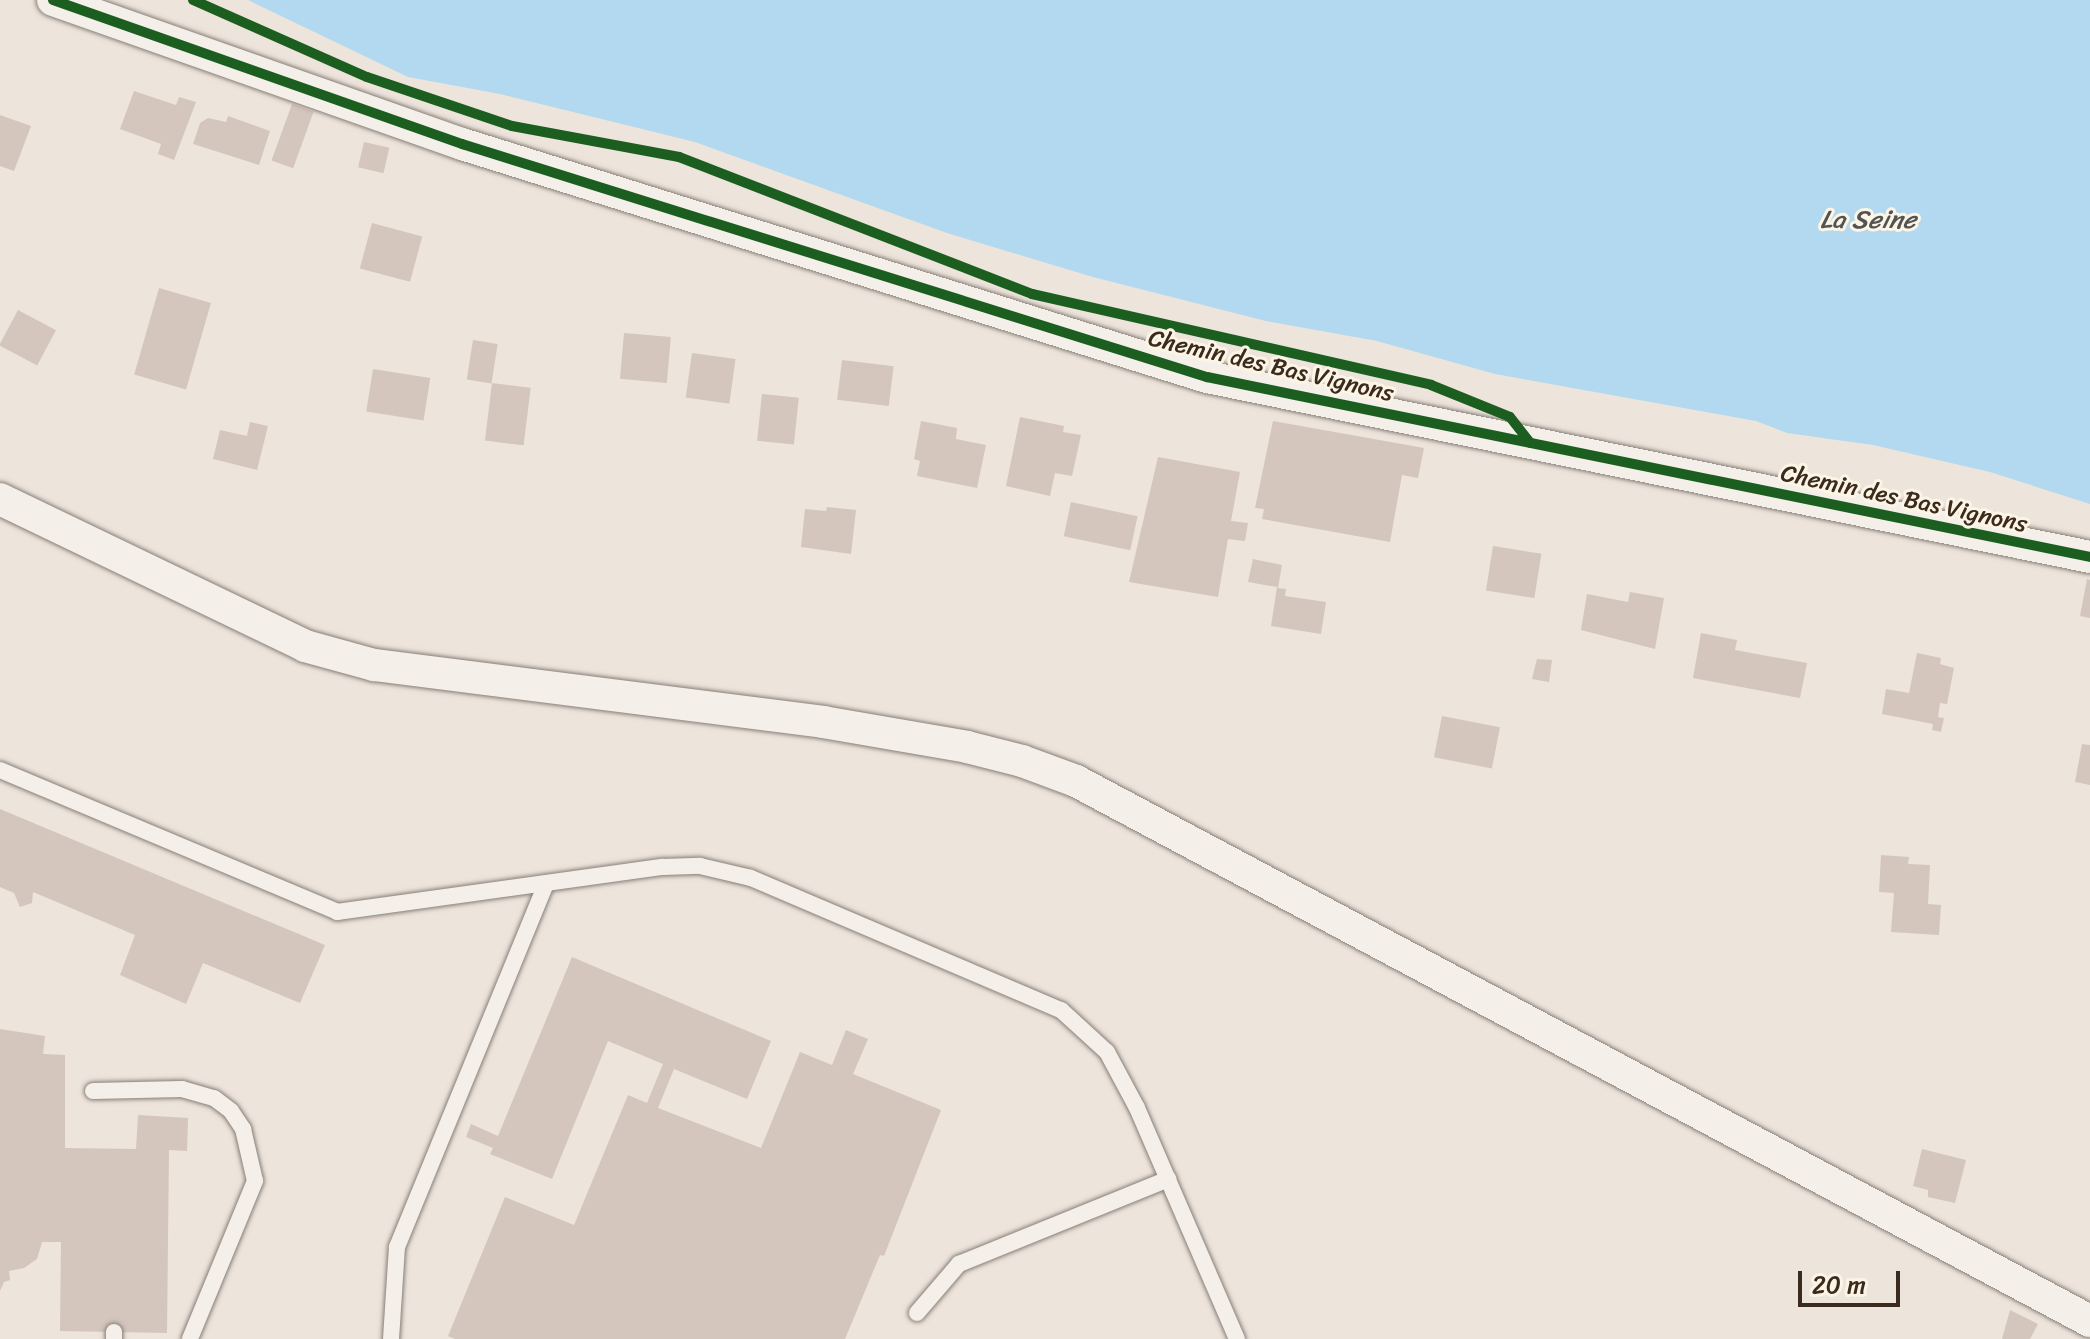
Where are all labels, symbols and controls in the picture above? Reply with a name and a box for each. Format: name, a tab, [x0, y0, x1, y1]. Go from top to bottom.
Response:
water label: La Seine	[1820, 204, 1916, 236]
street label: Chemin des Bas Vignons	[1144, 323, 1398, 409]
street label: Chemin des Bas Vignons	[1777, 459, 2031, 539]
scale bar	[1802, 1255, 1904, 1305]
text: 20 m	[1812, 1264, 1866, 1306]

